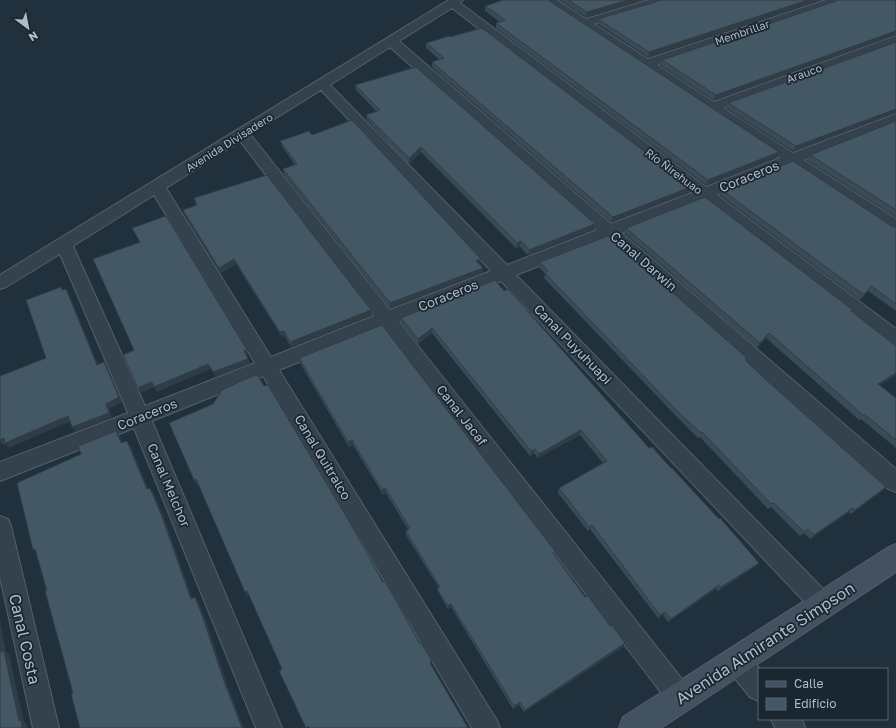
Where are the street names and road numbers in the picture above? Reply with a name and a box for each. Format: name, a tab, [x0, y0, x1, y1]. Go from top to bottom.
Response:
street label: Membrillar	[713, 16, 772, 47]
street label: Arauco	[784, 60, 824, 85]
street label: Avenida Divisadero	[183, 110, 275, 174]
street label: Río Ñirehuao	[643, 145, 705, 197]
street label: Coraceros	[717, 157, 781, 195]
street label: Canal Darwin	[608, 228, 680, 294]
street label: Coraceros	[416, 276, 480, 314]
street label: Canal Puyuhuapi	[531, 301, 615, 387]
street label: Canal Jacaf	[433, 381, 491, 449]
street label: Coraceros	[115, 395, 179, 433]
street label: Canal Quitralco	[291, 412, 355, 503]
street label: Canal Melchor	[144, 441, 194, 529]
street label: Avenida Almirante Simpson	[672, 578, 858, 708]
street label: Canal Costa	[5, 592, 45, 686]

